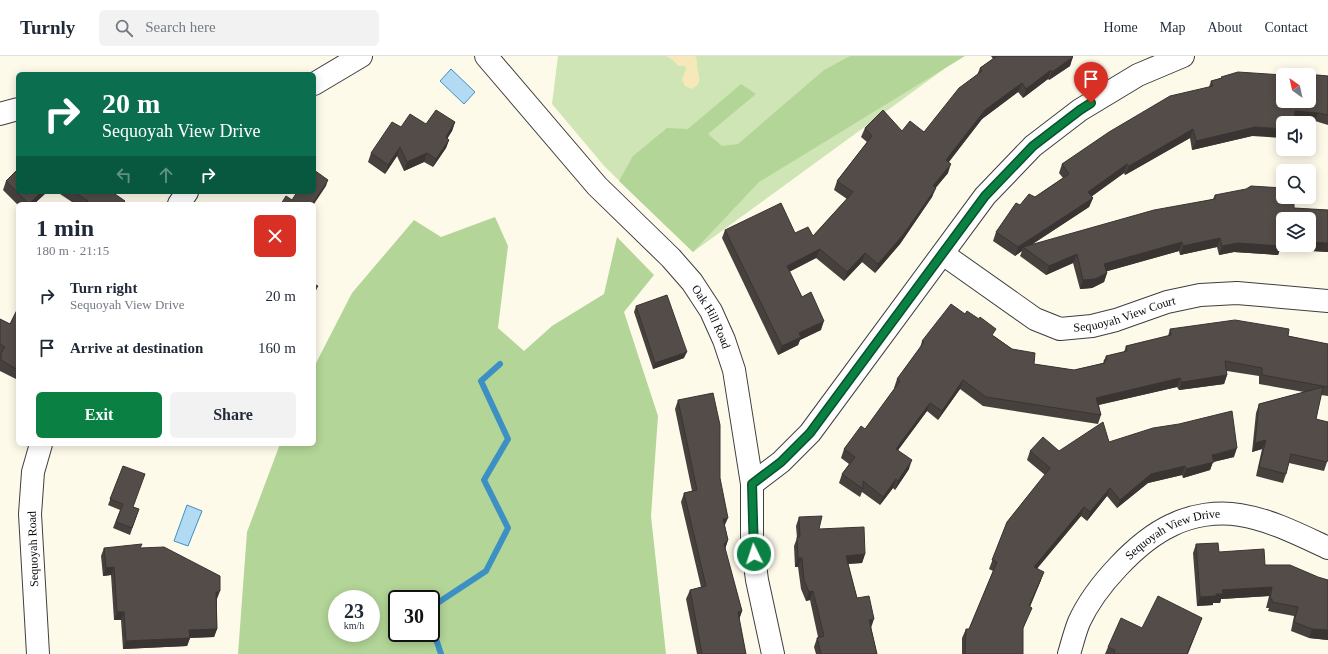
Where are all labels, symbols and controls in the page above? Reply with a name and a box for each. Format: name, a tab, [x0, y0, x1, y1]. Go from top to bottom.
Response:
search box	[99, 10, 379, 46]
text: Turnly	[20, 17, 75, 38]
icon: search	[113, 17, 135, 39]
text: Search here	[145, 19, 216, 35]
text: Home	[1104, 20, 1138, 35]
text: Map	[1160, 20, 1185, 35]
text: About	[1207, 20, 1242, 35]
text: Contact	[1264, 20, 1308, 35]
pin	[1074, 62, 1108, 103]
icon: arrive	[1080, 68, 1102, 90]
north arrow	[1276, 68, 1316, 108]
map controls	[1276, 68, 1316, 252]
icon: right	[36, 88, 88, 140]
text: 20 m	[102, 88, 160, 119]
button: sound	[1276, 116, 1316, 156]
text: Sequoyah View Drive	[102, 121, 261, 141]
icon: left	[113, 164, 135, 186]
icon: ahead	[155, 164, 177, 186]
icon: right	[197, 164, 219, 186]
button: search	[1276, 164, 1316, 204]
button: layers	[1276, 212, 1316, 252]
text: 1 min	[36, 215, 94, 241]
button: close	[254, 215, 296, 257]
text: 180 m · 21:15	[36, 243, 109, 258]
text: Turn right	[70, 280, 137, 296]
street label: Oak Hill Road	[689, 282, 733, 350]
icon: right	[36, 285, 58, 307]
text: 20 m	[266, 288, 296, 304]
street label: Sequoyah View Court	[1073, 293, 1177, 335]
text: Sequoyah View Drive	[70, 297, 185, 312]
icon: arrive	[36, 337, 58, 359]
text: Arrive at destination	[70, 340, 203, 356]
text: 160 m	[258, 340, 296, 356]
button: Exit	[36, 392, 162, 438]
button: Share	[170, 392, 296, 438]
street label: Sequoyah View Drive	[1122, 506, 1220, 563]
street label: Sequoyah Road	[25, 511, 41, 587]
position arrow	[733, 533, 775, 575]
speed limit sign: 30	[388, 590, 440, 642]
text: 23	[344, 600, 364, 622]
text: km/h	[344, 620, 364, 631]

